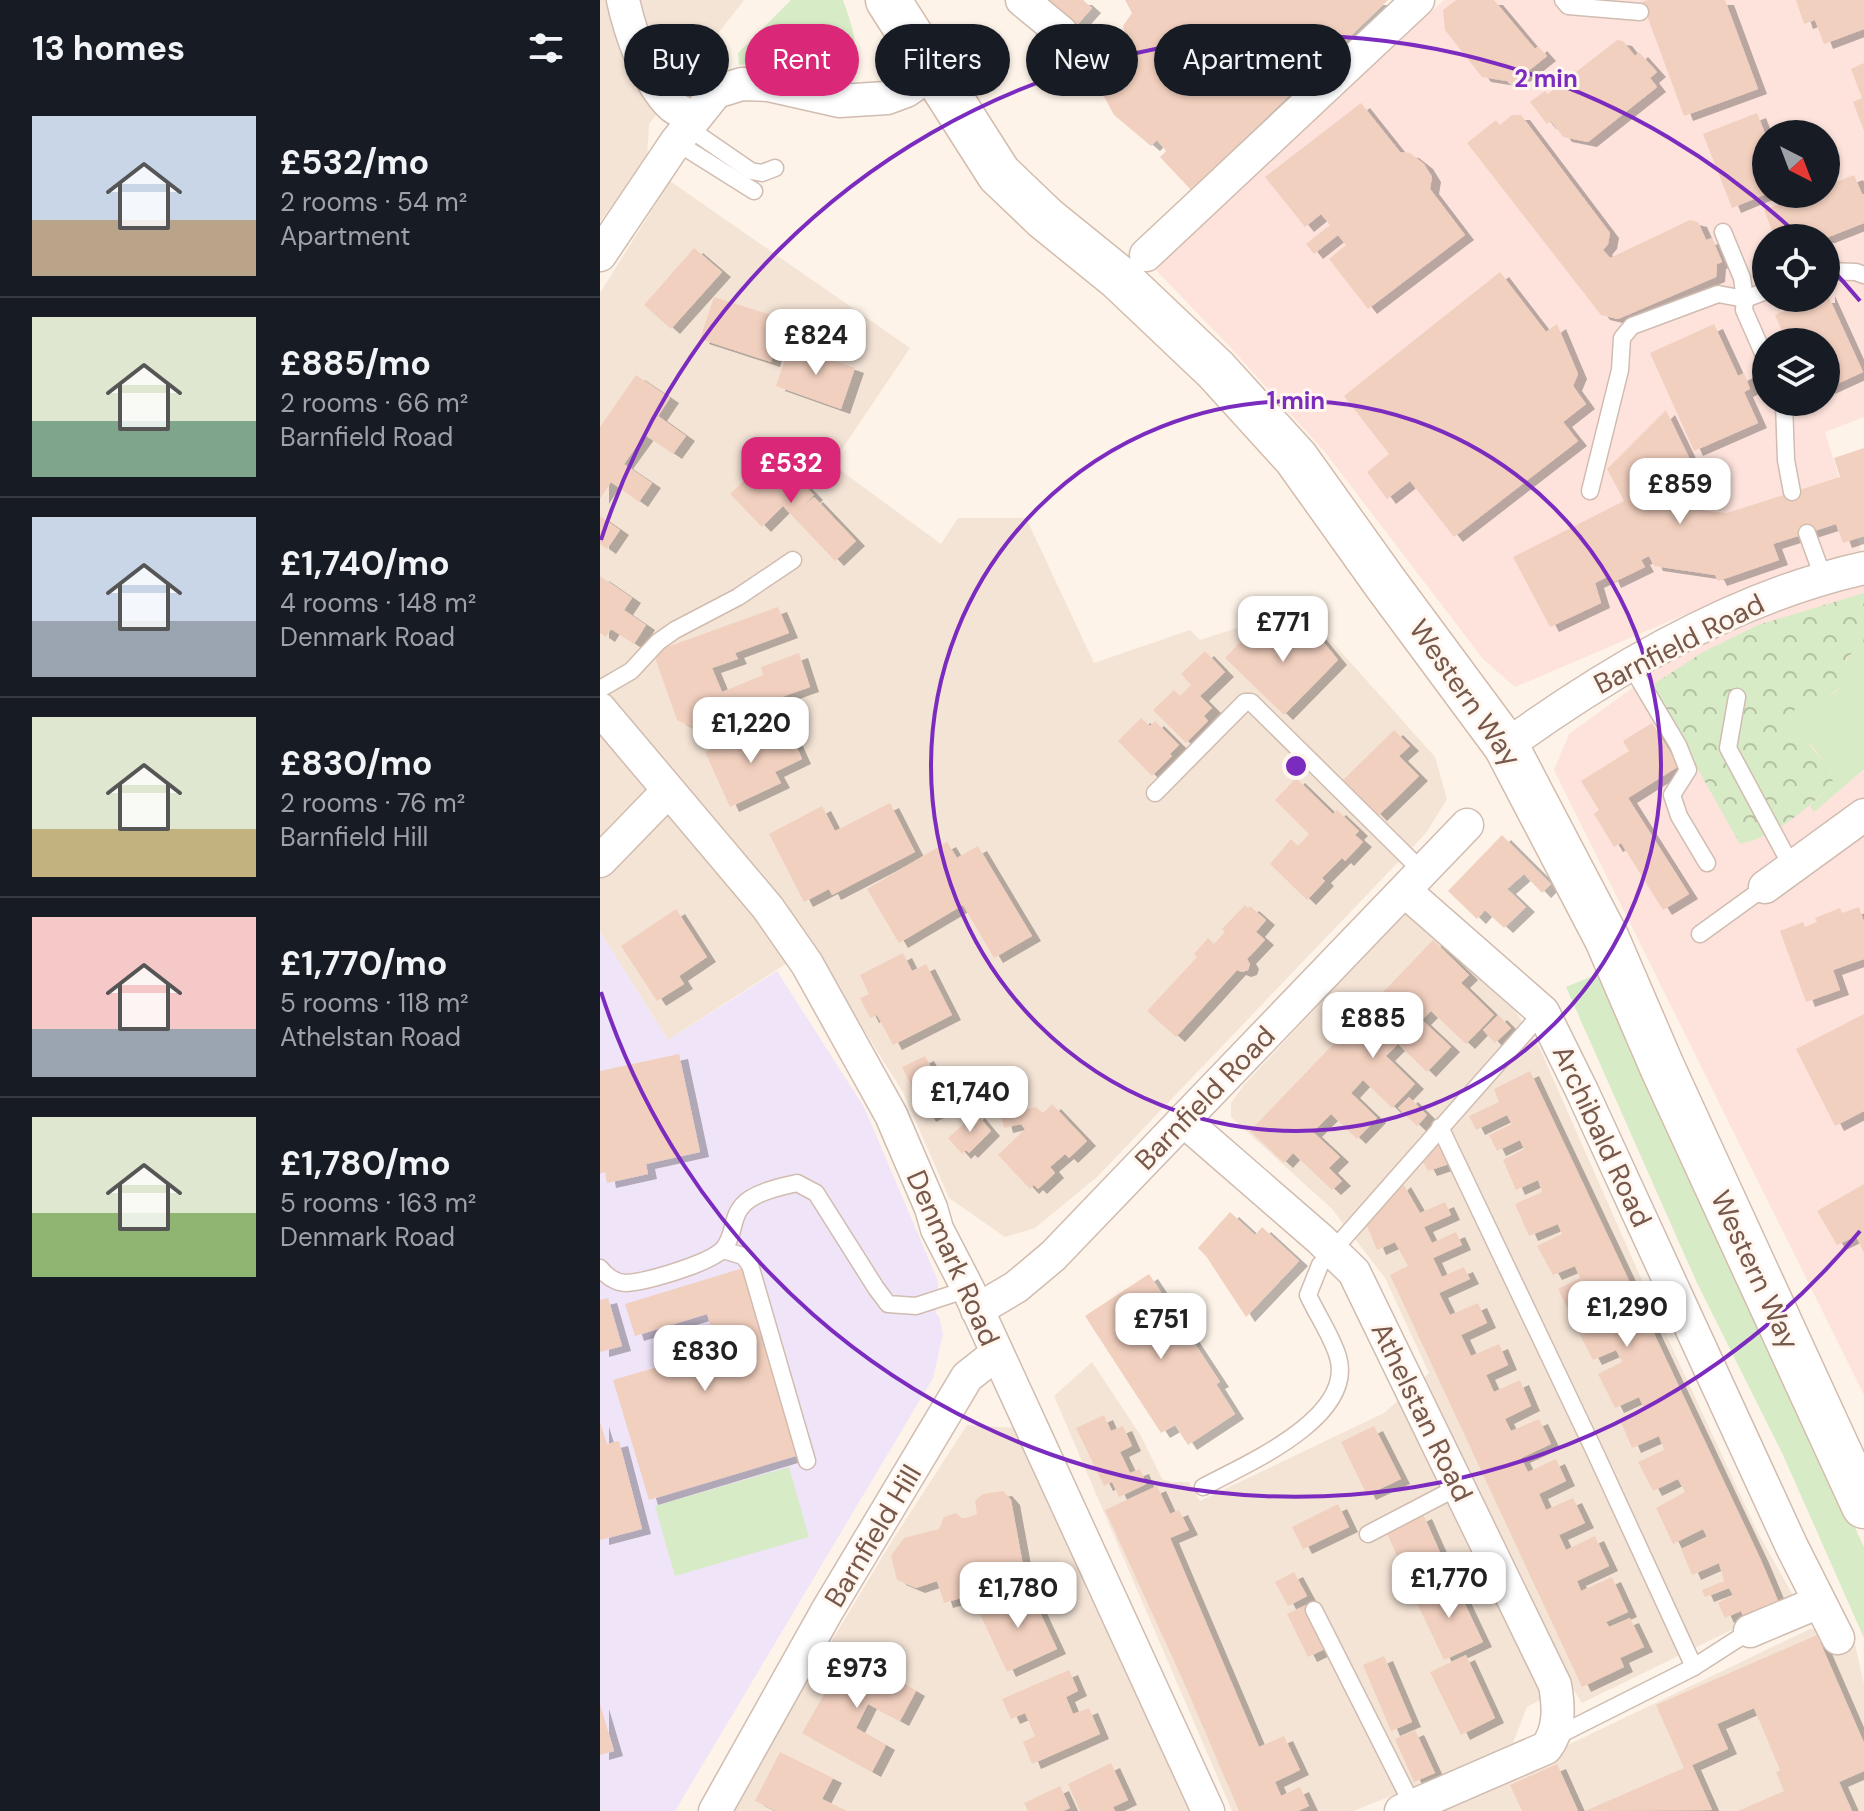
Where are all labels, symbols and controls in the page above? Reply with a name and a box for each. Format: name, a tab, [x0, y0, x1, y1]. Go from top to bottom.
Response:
chip: Buy	[624, 24, 729, 96]
chip: Rent	[745, 24, 859, 96]
chip: Filters	[875, 24, 1010, 96]
chip: New	[1026, 24, 1138, 96]
chip: Apartment	[1154, 24, 1351, 96]
text: 13 homes	[32, 26, 185, 71]
icon: filters	[524, 26, 568, 70]
text: 2 min	[1514, 63, 1578, 94]
north arrow	[1752, 120, 1840, 208]
map controls	[1752, 120, 1840, 416]
text: £532/mo	[280, 140, 429, 185]
icon: home	[96, 148, 192, 244]
text: 2 rooms · 54 m²	[280, 185, 467, 219]
text: Apartment	[280, 219, 411, 253]
button: locate	[1752, 224, 1840, 312]
pin: £824	[769, 309, 863, 377]
text: £824	[784, 318, 848, 352]
button: layers	[1752, 328, 1840, 416]
text: £885/mo	[280, 341, 431, 386]
icon: home	[96, 349, 192, 445]
text: 1 min	[1267, 385, 1325, 416]
text: 2 rooms · 66 m²	[280, 386, 468, 420]
text: Barnfield Road	[280, 420, 453, 454]
pin: £532	[744, 437, 838, 505]
text: £532	[759, 446, 823, 480]
pin: £859	[1633, 458, 1727, 526]
text: £859	[1648, 467, 1712, 501]
text: £1,740/mo	[280, 541, 450, 586]
icon: home	[96, 549, 192, 645]
street label: Barnfield Road	[1587, 585, 1771, 703]
text: 4 rooms · 148 m²	[280, 586, 476, 620]
pin: £771	[1236, 596, 1330, 664]
text: £771	[1256, 605, 1310, 639]
street label: Western Way	[1401, 612, 1529, 774]
text: Denmark Road	[280, 620, 455, 654]
pin: £1,220	[686, 697, 816, 765]
text: £1,220	[711, 706, 791, 740]
text: £830/mo	[280, 741, 433, 786]
icon: home	[96, 749, 192, 845]
centre of rings	[1282, 752, 1310, 780]
text: 2 rooms · 76 m²	[280, 786, 465, 820]
text: Barnfield Hill	[280, 820, 428, 854]
text: £1,770/mo	[280, 941, 448, 986]
icon: home	[96, 949, 192, 1045]
text: 5 rooms · 118 m²	[280, 986, 469, 1020]
pin: £885	[1326, 992, 1420, 1060]
text: £885	[1340, 1001, 1406, 1035]
street label: Barnfield Road	[1127, 1018, 1283, 1178]
text: Athelstan Road	[280, 1020, 461, 1054]
street label: Archibald Road	[1544, 1039, 1660, 1233]
pin: £1,740	[905, 1066, 1035, 1134]
text: £1,740	[930, 1075, 1010, 1109]
text: £1,780/mo	[280, 1141, 451, 1186]
icon: home	[96, 1149, 192, 1245]
street label: Denmark Road	[898, 1164, 1008, 1352]
street label: Western Way	[1702, 1184, 1808, 1356]
text: 5 rooms · 163 m²	[280, 1186, 476, 1220]
text: Denmark Road	[280, 1220, 455, 1254]
pin: £1,290	[1562, 1281, 1692, 1349]
text: £1,290	[1586, 1290, 1668, 1324]
pin: £751	[1114, 1293, 1208, 1361]
text: £751	[1133, 1302, 1189, 1336]
street label: Athelstan Road	[1363, 1316, 1481, 1508]
pin: £830	[658, 1325, 752, 1393]
text: £830	[672, 1334, 738, 1368]
street label: Barnfield Hill	[816, 1458, 930, 1614]
pin: £1,770	[1384, 1552, 1514, 1620]
text: £1,770	[1410, 1561, 1488, 1595]
pin: £1,780	[953, 1562, 1083, 1630]
text: £1,780	[978, 1571, 1058, 1605]
pin: £973	[810, 1642, 904, 1710]
text: £973	[826, 1651, 888, 1685]

